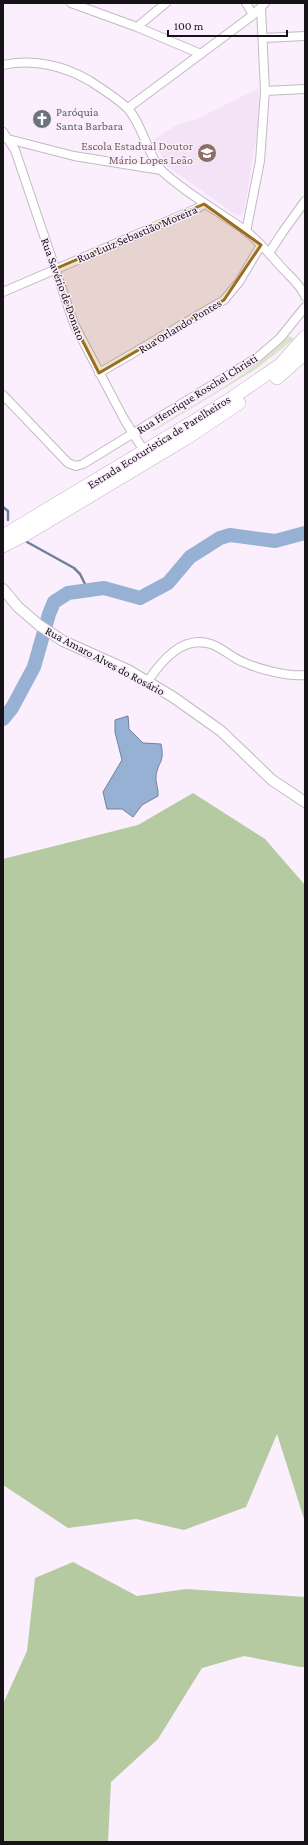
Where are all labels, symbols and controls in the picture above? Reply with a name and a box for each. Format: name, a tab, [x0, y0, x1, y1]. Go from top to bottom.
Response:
scale bar	[168, 12, 287, 38]
text: 100 m	[174, 19, 204, 33]
place label: Paróquia Santa Barbara	[56, 105, 123, 133]
church icon: Paróquia Santa Barbara	[31, 108, 53, 130]
place label: Escola Estadual Doutor Mário Lopes Leão	[81, 139, 194, 167]
school or university icon: Escola Estadual Doutor Mário Lopes Leão	[196, 142, 218, 164]
street label: Rua Luiz Sebastião Moreira	[75, 202, 200, 266]
street label: Rua Savério de Donato	[38, 236, 88, 342]
street label: Rua Orlando Pontes	[136, 295, 224, 356]
street label: Rua Henrique Roschel Christi	[134, 351, 260, 437]
street label: Estrada Ecoturistica de Parelheiros	[85, 392, 233, 492]
street label: Rua Amaro Alves do Rosário	[43, 624, 167, 698]

